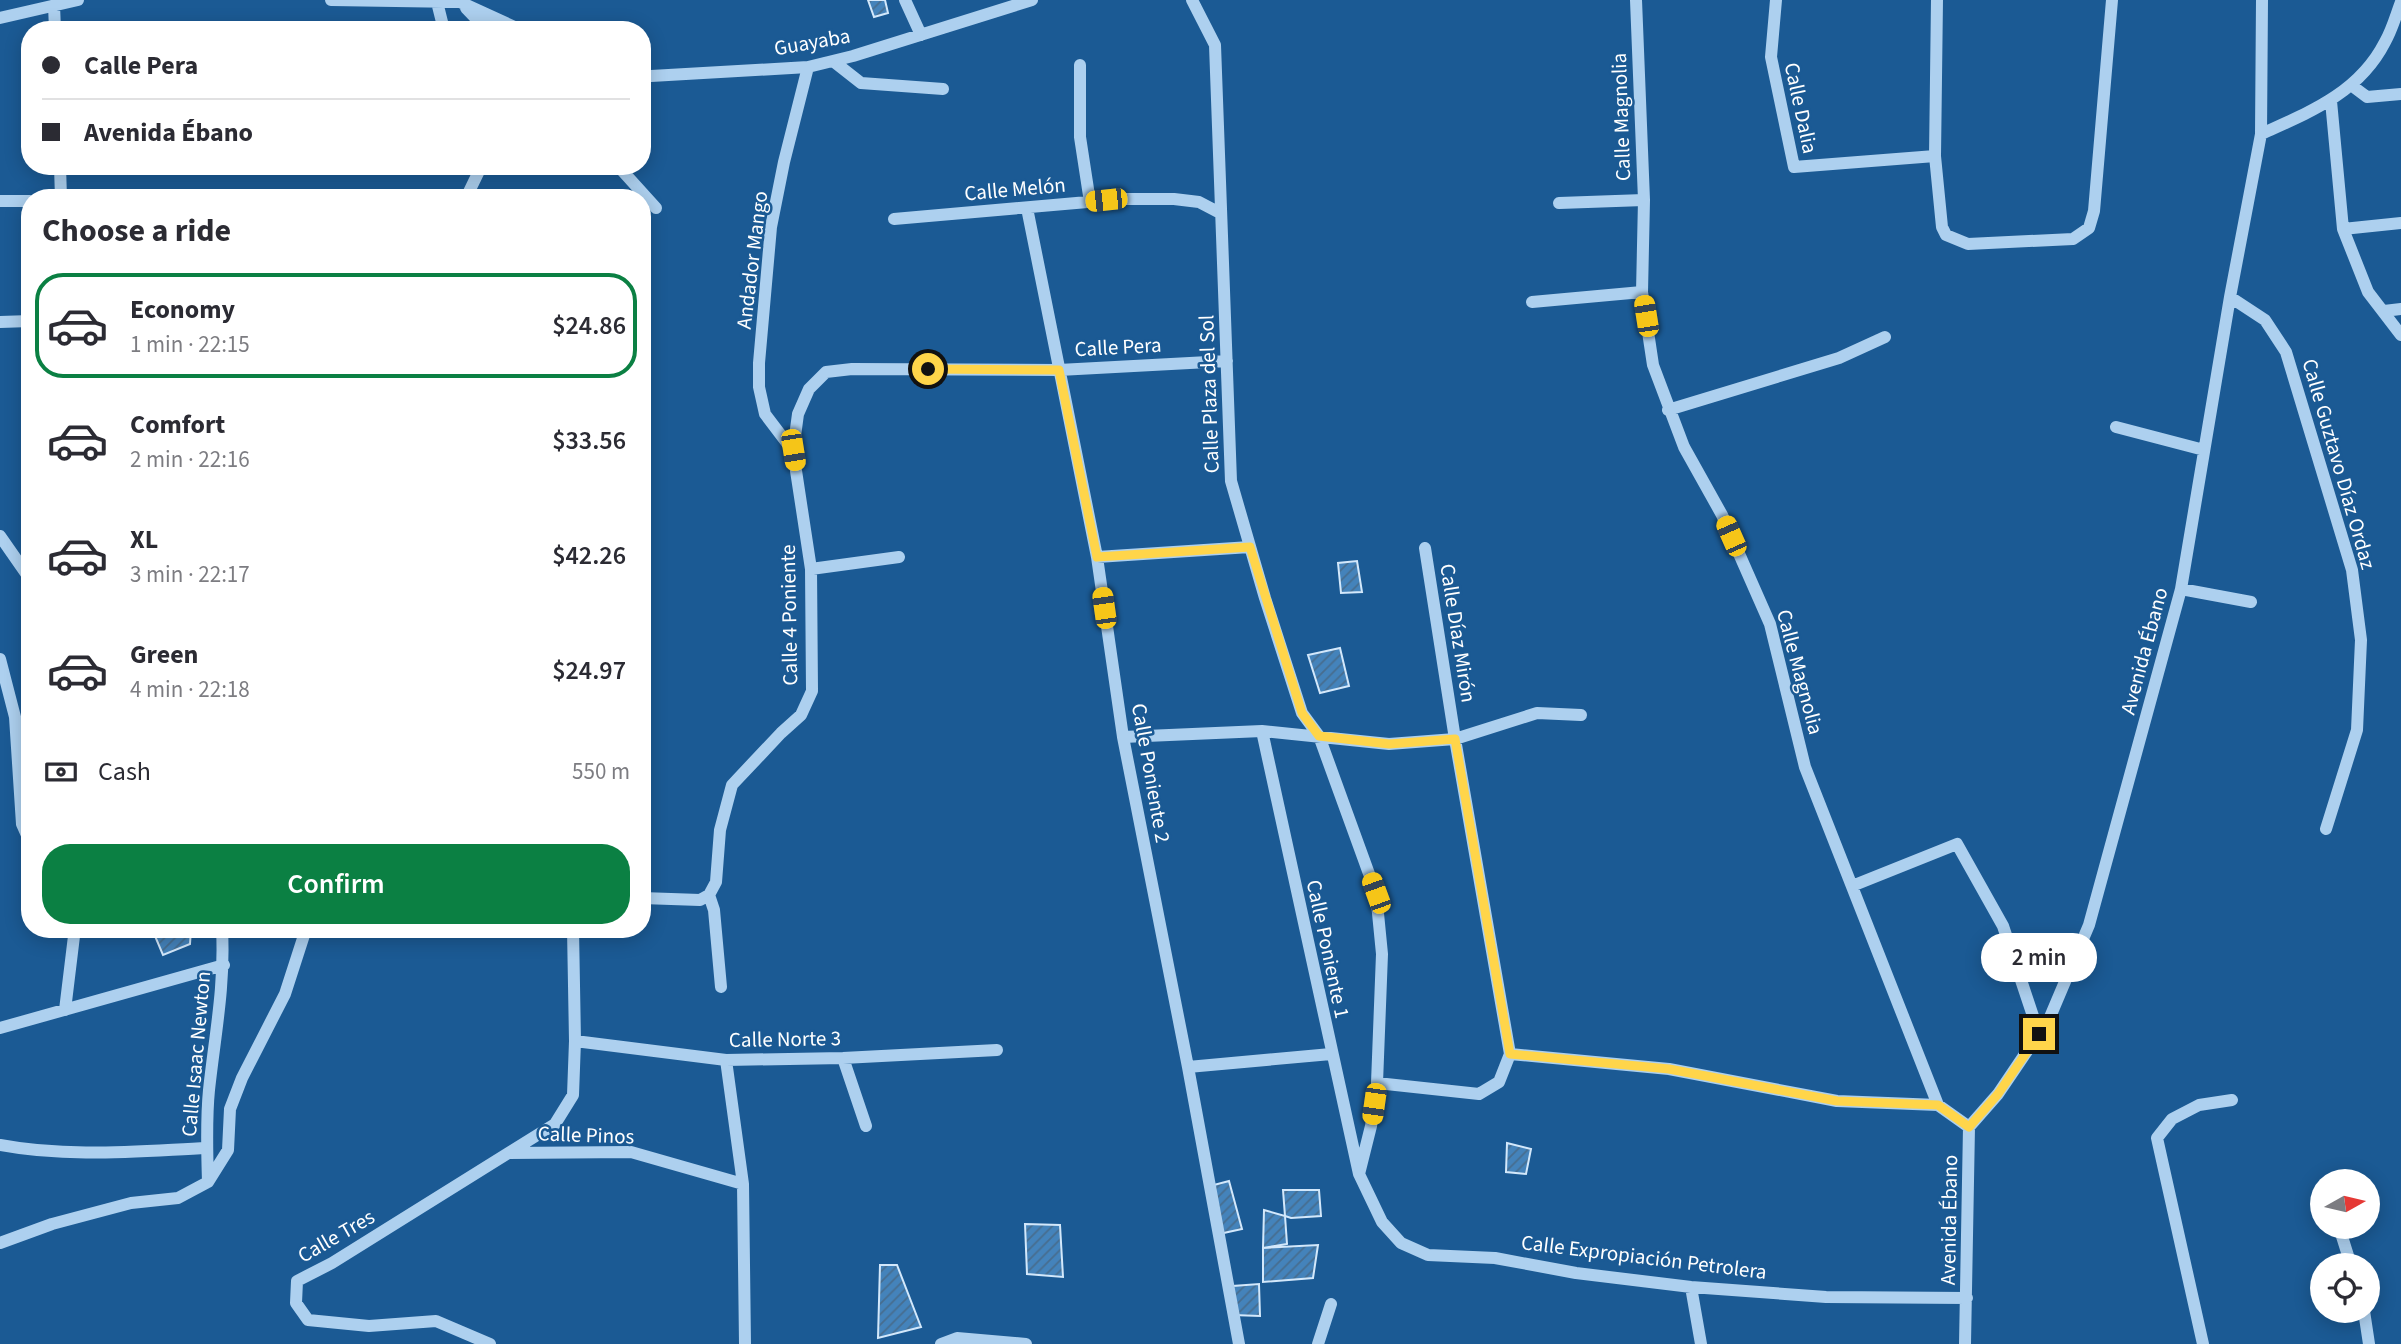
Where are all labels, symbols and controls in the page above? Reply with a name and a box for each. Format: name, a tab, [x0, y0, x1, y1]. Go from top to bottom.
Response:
street label: Guayaba	[772, 21, 852, 63]
text: Calle Pera	[84, 47, 198, 84]
street label: Calle Magnolia	[1604, 52, 1638, 182]
street label: Calle Dalia	[1777, 60, 1825, 156]
text: Avenida Ébano	[84, 114, 253, 151]
street label: Calle Melón	[963, 170, 1067, 208]
car	[1085, 187, 1128, 213]
street label: Andador Mango	[729, 189, 775, 331]
text: Choose a ride	[42, 208, 231, 254]
text: Economy	[130, 291, 235, 328]
icon: car	[46, 294, 109, 357]
car	[1633, 294, 1660, 338]
text: $24.86	[552, 307, 626, 344]
street label: Calle Plaza del Sol	[1191, 314, 1227, 474]
text: 1 min · 22:15	[130, 328, 250, 361]
street label: Calle Pera	[1074, 330, 1162, 364]
route start	[912, 353, 944, 385]
street label: Calle Guztavo Díaz Ordaz	[2295, 355, 2383, 573]
text: Comfort	[130, 406, 225, 443]
icon: car	[46, 409, 109, 472]
text: $33.56	[552, 422, 626, 459]
car	[780, 428, 807, 472]
text: 2 min · 22:16	[130, 443, 250, 476]
car	[1713, 513, 1750, 559]
text: XL	[130, 521, 158, 558]
icon: car	[46, 524, 109, 587]
text: $42.26	[552, 537, 626, 574]
street label: Calle 4 Poniente	[773, 544, 805, 686]
text: 3 min · 22:17	[130, 558, 250, 591]
street label: Calle Díaz Mirón	[1432, 561, 1484, 705]
street label: Avenida Ébano	[2113, 584, 2175, 718]
car	[1091, 586, 1118, 630]
street label: Calle Magnolia	[1769, 606, 1831, 738]
text: Green	[130, 636, 198, 673]
icon: car	[46, 639, 109, 702]
text: $24.97	[552, 652, 626, 689]
text: 4 min · 22:18	[130, 673, 250, 706]
street label: Calle Poniente 2	[1124, 701, 1178, 845]
icon: cash	[42, 753, 80, 791]
text: Cash	[98, 753, 151, 790]
text: 550 m	[572, 755, 630, 788]
button: Confirm	[42, 844, 630, 924]
car	[1359, 870, 1394, 916]
street label: Calle Poniente 1	[1299, 877, 1357, 1021]
callout: 2 min	[1981, 932, 2097, 982]
text: 2 min	[2012, 941, 2066, 974]
street label: Calle Isaac Newton	[174, 970, 218, 1138]
route end	[2023, 1018, 2055, 1050]
street label: Calle Norte 3	[729, 1023, 841, 1055]
car	[1361, 1082, 1388, 1126]
street label: Calle Pinos	[537, 1118, 635, 1152]
street label: Avenida Ébano	[1933, 1155, 1965, 1285]
north arrow	[2310, 1169, 2380, 1239]
map controls	[2310, 1169, 2380, 1323]
street label: Calle Tres	[292, 1202, 380, 1270]
street label: Calle Expropiación Petrolera	[1519, 1227, 1769, 1287]
button: locate	[2310, 1253, 2380, 1323]

